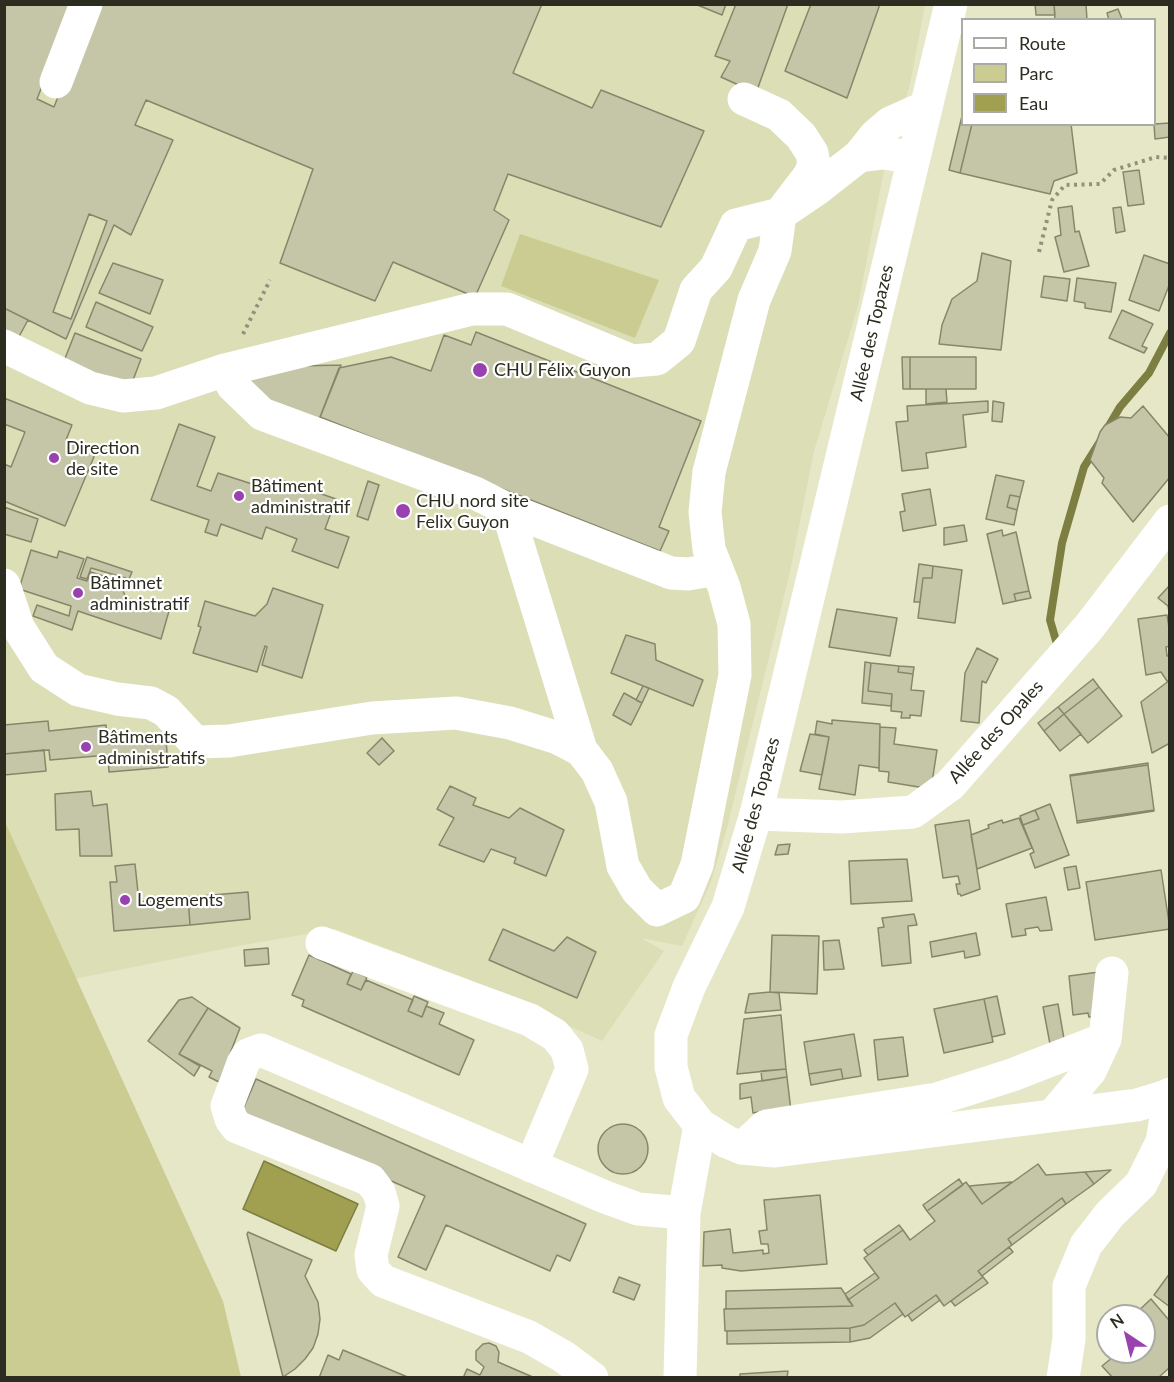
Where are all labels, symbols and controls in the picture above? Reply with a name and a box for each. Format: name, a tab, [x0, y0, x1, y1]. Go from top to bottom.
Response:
legend	[961, 18, 1156, 126]
text: Route	[1019, 32, 1066, 54]
text: Parc	[1019, 62, 1053, 84]
text: Eau	[1019, 92, 1048, 114]
street label: Allée des Topazes	[846, 263, 898, 403]
place label: CHU Félix Guyon	[494, 359, 631, 381]
marker: CHU Félix Guyon	[471, 361, 489, 379]
place label: Direction de site	[66, 437, 139, 480]
marker: Direction de site	[47, 451, 61, 465]
place label: Bâtiment administratif	[251, 475, 350, 518]
marker: Bâtiment administratif	[232, 489, 246, 503]
place label: CHU nord site Felix Guyon	[416, 490, 529, 532]
marker: CHU nord site Felix Guyon	[394, 502, 412, 520]
place label: Bâtimnet administratif	[90, 572, 189, 614]
marker: Bâtimnet administratif	[71, 586, 85, 600]
street label: Allée des Opales	[944, 676, 1048, 788]
place label: Bâtiments administratifs	[98, 726, 205, 768]
street label: Allée des Topazes	[728, 735, 784, 875]
marker: Bâtiments administratifs	[79, 740, 93, 754]
place label: Logements	[137, 889, 223, 911]
marker: Logements	[118, 893, 132, 907]
north arrow	[1096, 1304, 1156, 1364]
text: N	[1106, 1309, 1127, 1332]

